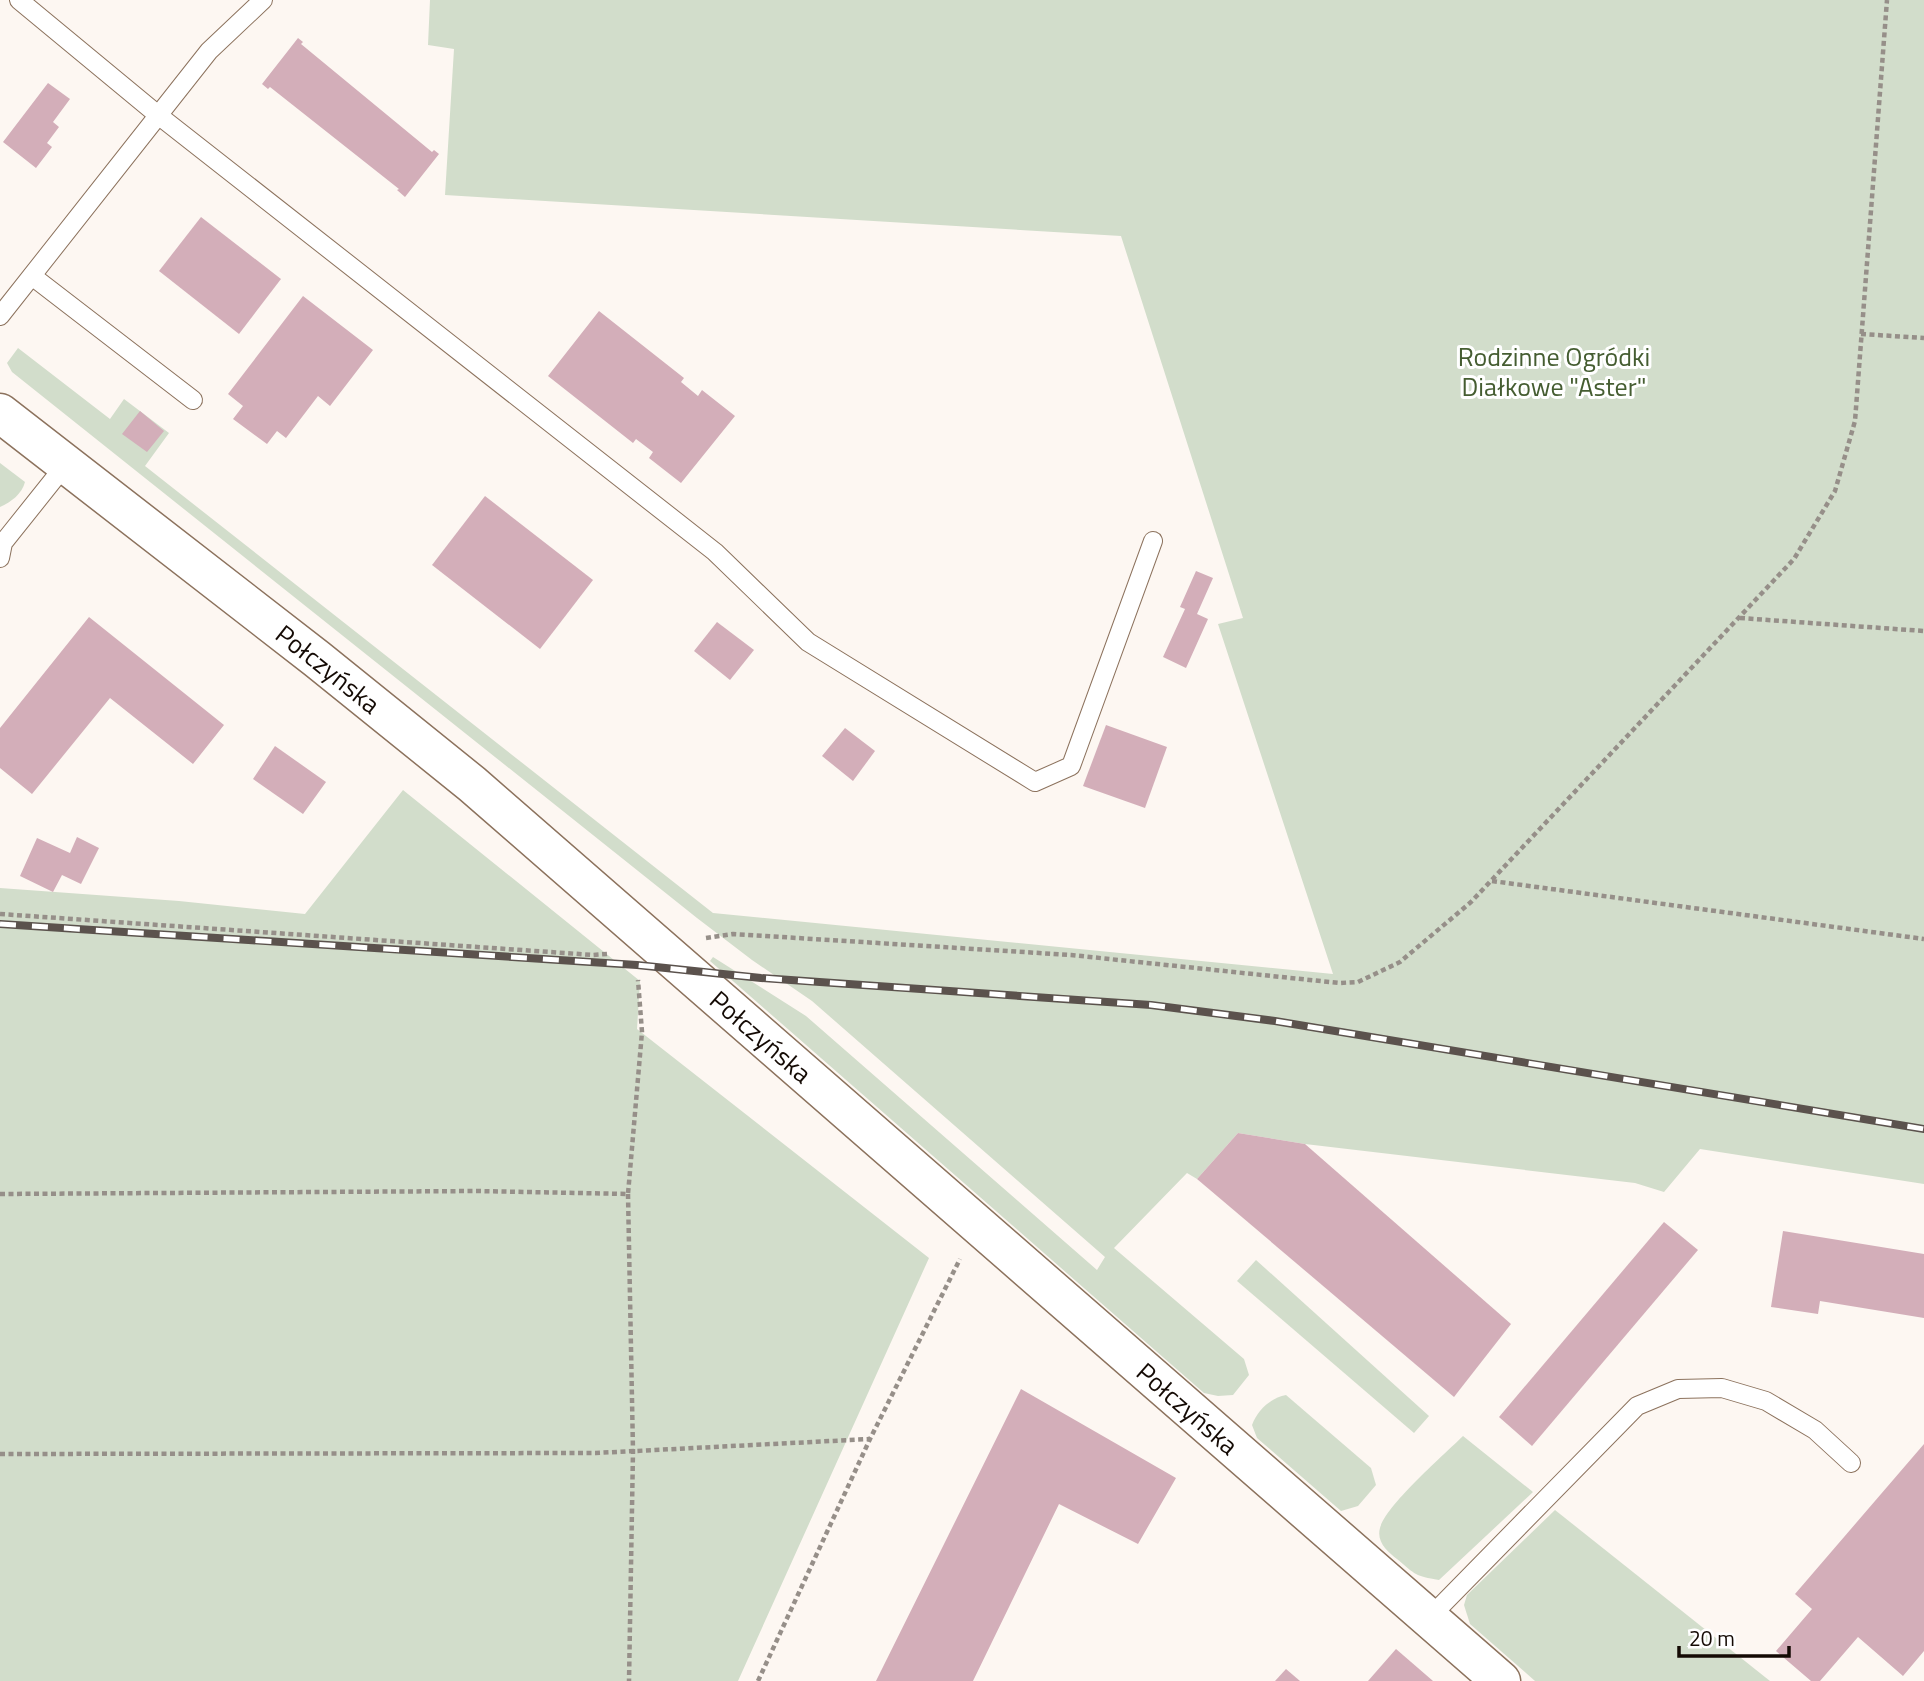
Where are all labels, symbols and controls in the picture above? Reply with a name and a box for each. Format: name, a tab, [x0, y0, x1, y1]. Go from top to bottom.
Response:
park label: Rodzinne Ogródki Diałkowe "Aster"	[1458, 337, 1650, 406]
street label: Połczyńska	[268, 615, 389, 722]
street label: Połczyńska	[701, 981, 821, 1092]
street label: Połczyńska	[1128, 1352, 1248, 1464]
scale bar	[1679, 1614, 1789, 1658]
text: 20 m	[1689, 1622, 1735, 1654]

